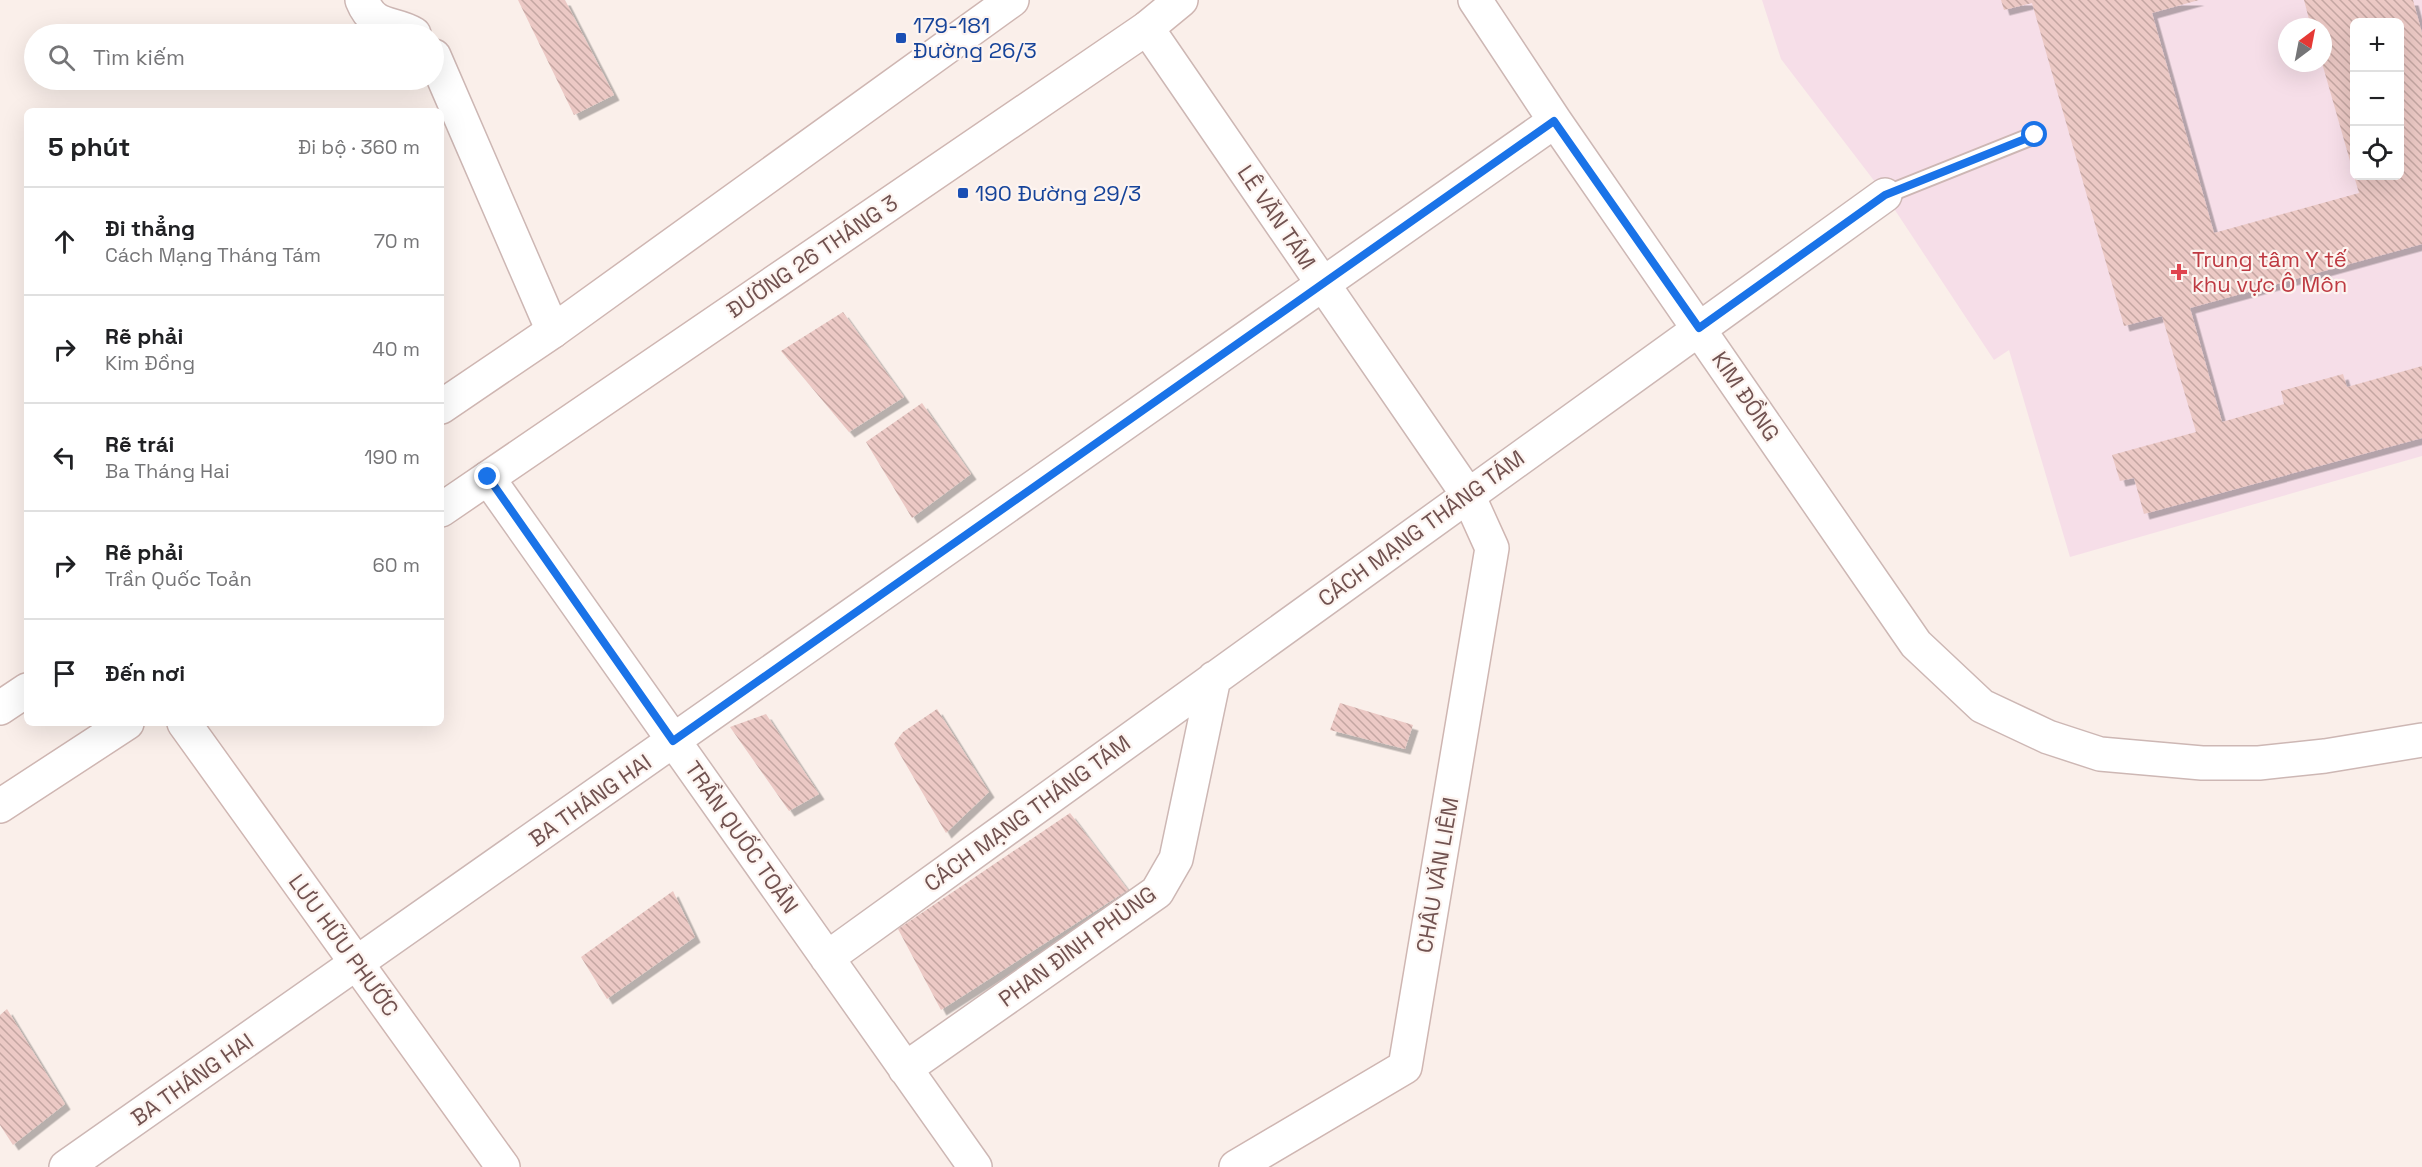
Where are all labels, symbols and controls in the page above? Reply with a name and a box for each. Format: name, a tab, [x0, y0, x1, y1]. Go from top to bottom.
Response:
place label: 179-181 Đường 26/3	[913, 11, 1037, 64]
north arrow	[2278, 18, 2332, 72]
map controls	[2350, 18, 2404, 180]
button: +	[2350, 18, 2404, 72]
search box	[24, 24, 444, 90]
marker: 179-181 Đường 26/3	[894, 31, 908, 45]
icon: search	[45, 41, 78, 74]
text: Tìm kiếm	[93, 43, 185, 71]
button: −	[2350, 72, 2404, 126]
route start	[2021, 121, 2047, 147]
button: locate	[2350, 126, 2404, 180]
text: 5 phút	[48, 130, 130, 164]
text: Đi bộ · 360 m	[298, 134, 420, 160]
street label: LÊ VĂN TÁM	[1232, 159, 1322, 275]
place label: 190 Đường 29/3	[975, 179, 1141, 207]
marker: 190 Đường 29/3	[956, 186, 970, 200]
street label: ĐƯỜNG 26 THÁNG 3	[721, 188, 903, 324]
text: Đi thẳng	[105, 214, 195, 242]
icon: ahead	[48, 225, 81, 258]
text: 70 m	[374, 228, 420, 254]
text: Cách Mạng Tháng Tám	[105, 242, 321, 268]
place label: Trung tâm Y tế khu vực Ô Môn	[2192, 245, 2347, 298]
marker: Trung tâm Y tế khu vực Ô Môn	[2170, 263, 2188, 281]
text: Rẽ phải	[105, 322, 183, 350]
icon: right	[48, 333, 81, 366]
text: 40 m	[372, 336, 420, 362]
street label: KIM ĐỒNG	[1706, 346, 1786, 446]
text: Kim Đồng	[105, 350, 195, 376]
text: Rẽ trái	[105, 430, 174, 458]
icon: left	[48, 441, 81, 474]
text: 190 m	[364, 444, 420, 470]
street label: CÁCH MẠNG THÁNG TÁM	[1312, 444, 1530, 612]
text: Ba Tháng Hai	[105, 458, 230, 484]
route end	[474, 463, 500, 489]
text: Rẽ phải	[105, 538, 183, 566]
icon: right	[48, 549, 81, 582]
text: 60 m	[373, 552, 420, 578]
text: Trần Quốc Toản	[105, 566, 252, 592]
icon: arrive	[48, 657, 81, 690]
text: Đến nơi	[105, 659, 185, 687]
street label: CÁCH MẠNG THÁNG TÁM	[918, 729, 1136, 897]
street label: BA THÁNG HAI	[523, 748, 657, 852]
street label: TRẦN QUỐC TOẢN	[679, 755, 805, 919]
street label: CHÂU VĂN LIÊM	[1410, 795, 1464, 955]
street label: LƯU HỮU PHƯỚC	[283, 868, 405, 1022]
street label: PHAN ĐÌNH PHÙNG	[993, 879, 1161, 1013]
street label: BA THÁNG HAI	[125, 1027, 259, 1131]

